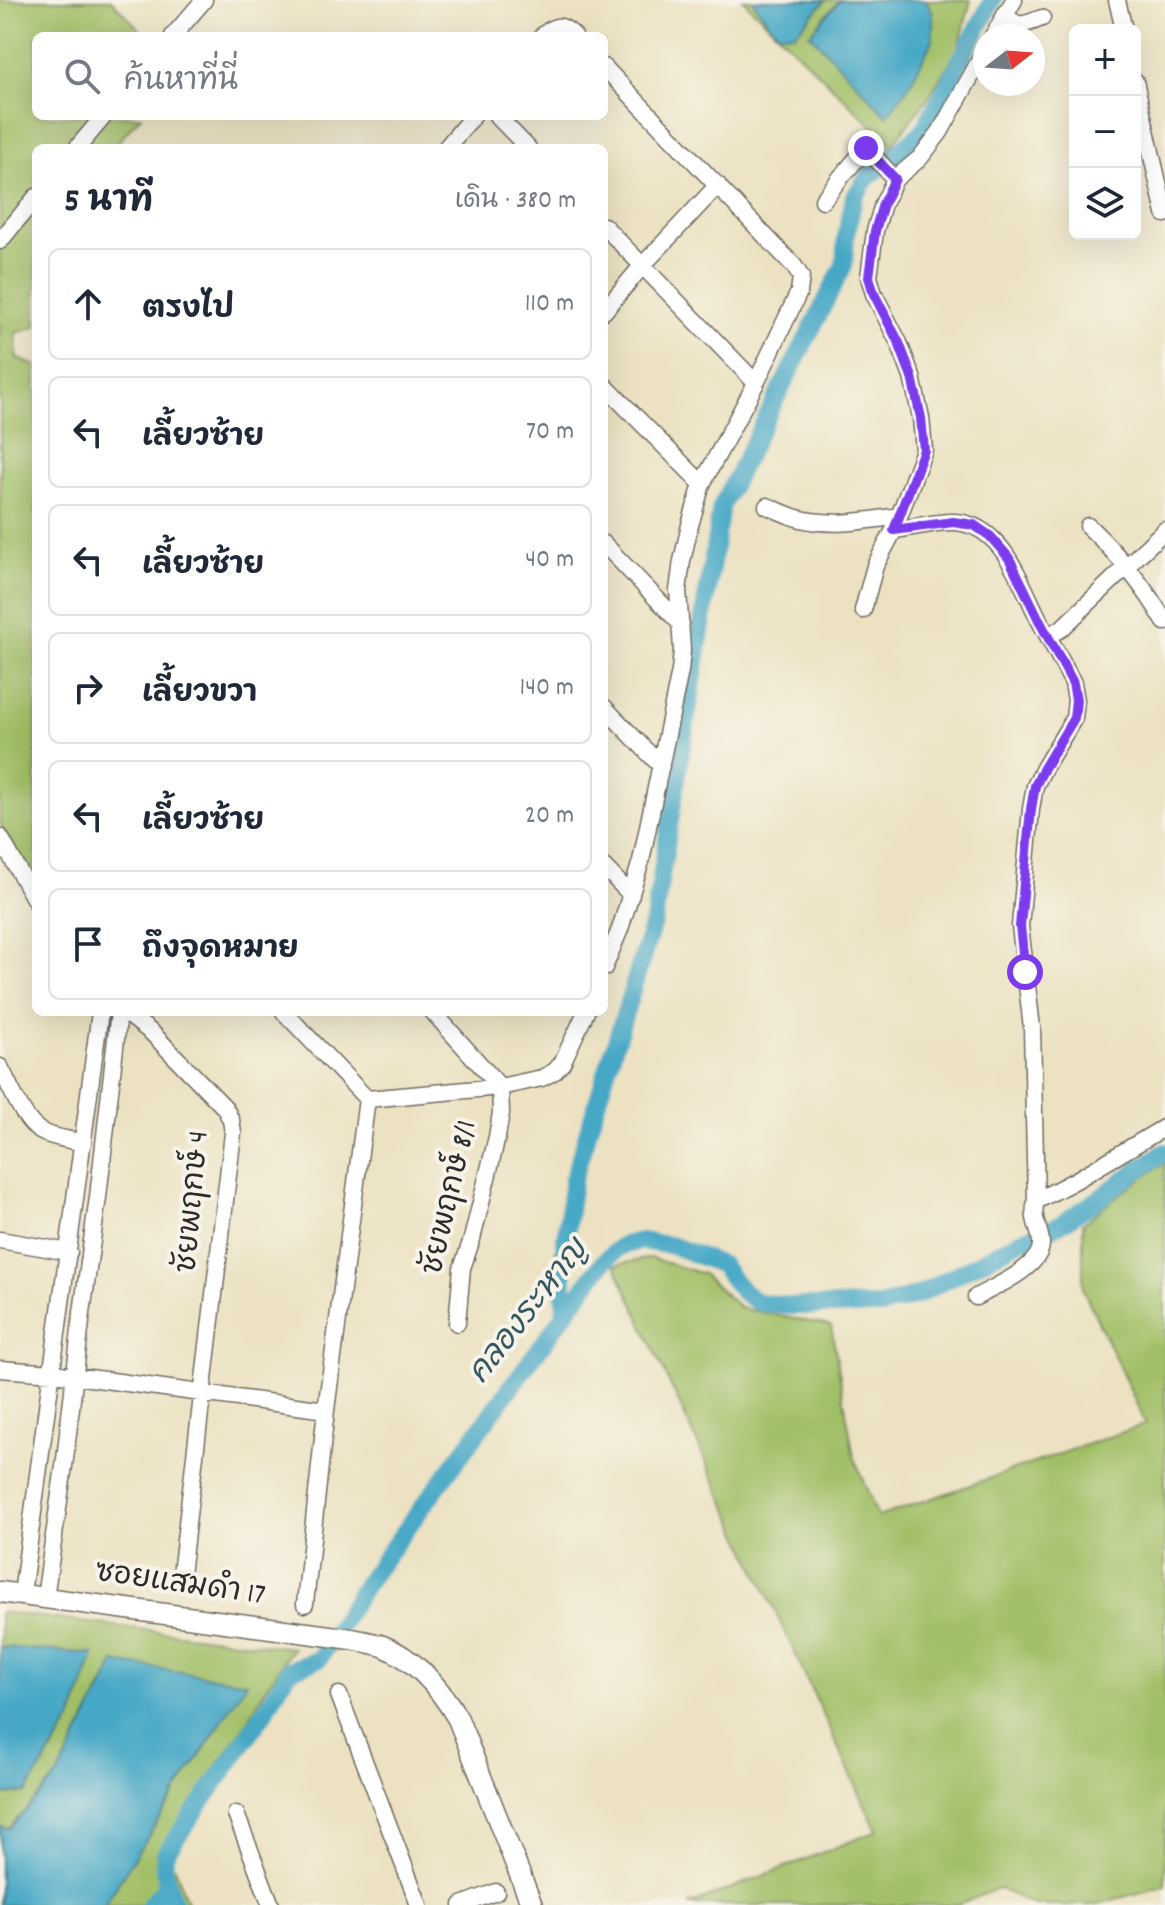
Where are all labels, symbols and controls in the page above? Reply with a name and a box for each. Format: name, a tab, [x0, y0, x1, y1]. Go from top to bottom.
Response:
north arrow	[973, 24, 1045, 96]
map controls	[1069, 24, 1141, 240]
button: +	[1069, 24, 1141, 96]
search box	[32, 32, 608, 120]
icon: search	[60, 54, 104, 98]
text: ค้นหาที่นี่	[124, 62, 238, 105]
button: −	[1069, 96, 1141, 168]
route end	[848, 130, 884, 166]
button: layers	[1069, 168, 1141, 240]
text: 5 นาที	[64, 179, 153, 228]
text: เดิน · 380 m	[455, 183, 576, 220]
icon: ahead	[66, 282, 110, 326]
text: 110 m	[525, 286, 574, 323]
text: ตรงไป	[142, 290, 234, 333]
icon: left	[66, 410, 110, 454]
text: 70 m	[526, 414, 574, 451]
text: เลี้ยวซ้าย	[142, 418, 264, 461]
icon: left	[66, 538, 110, 582]
text: 40 m	[525, 542, 574, 579]
text: เลี้ยวซ้าย	[142, 546, 264, 589]
icon: right	[66, 666, 110, 710]
text: 140 m	[520, 670, 574, 707]
text: เลี้ยวขวา	[142, 674, 257, 717]
icon: left	[66, 794, 110, 838]
text: 20 m	[525, 798, 574, 835]
text: เลี้ยวซ้าย	[142, 802, 264, 845]
icon: arrive	[66, 922, 110, 966]
text: ถึงจุดหมาย	[142, 930, 299, 973]
route start	[1007, 954, 1043, 990]
street label: ชัยพฤกษ์ 8/1	[410, 1116, 491, 1279]
street label: ชัยพฤกษ์ 4	[164, 1129, 223, 1275]
water label: คลองระหาญ	[459, 1229, 603, 1395]
street label: ซอยแสมดำ 17	[92, 1551, 268, 1619]

